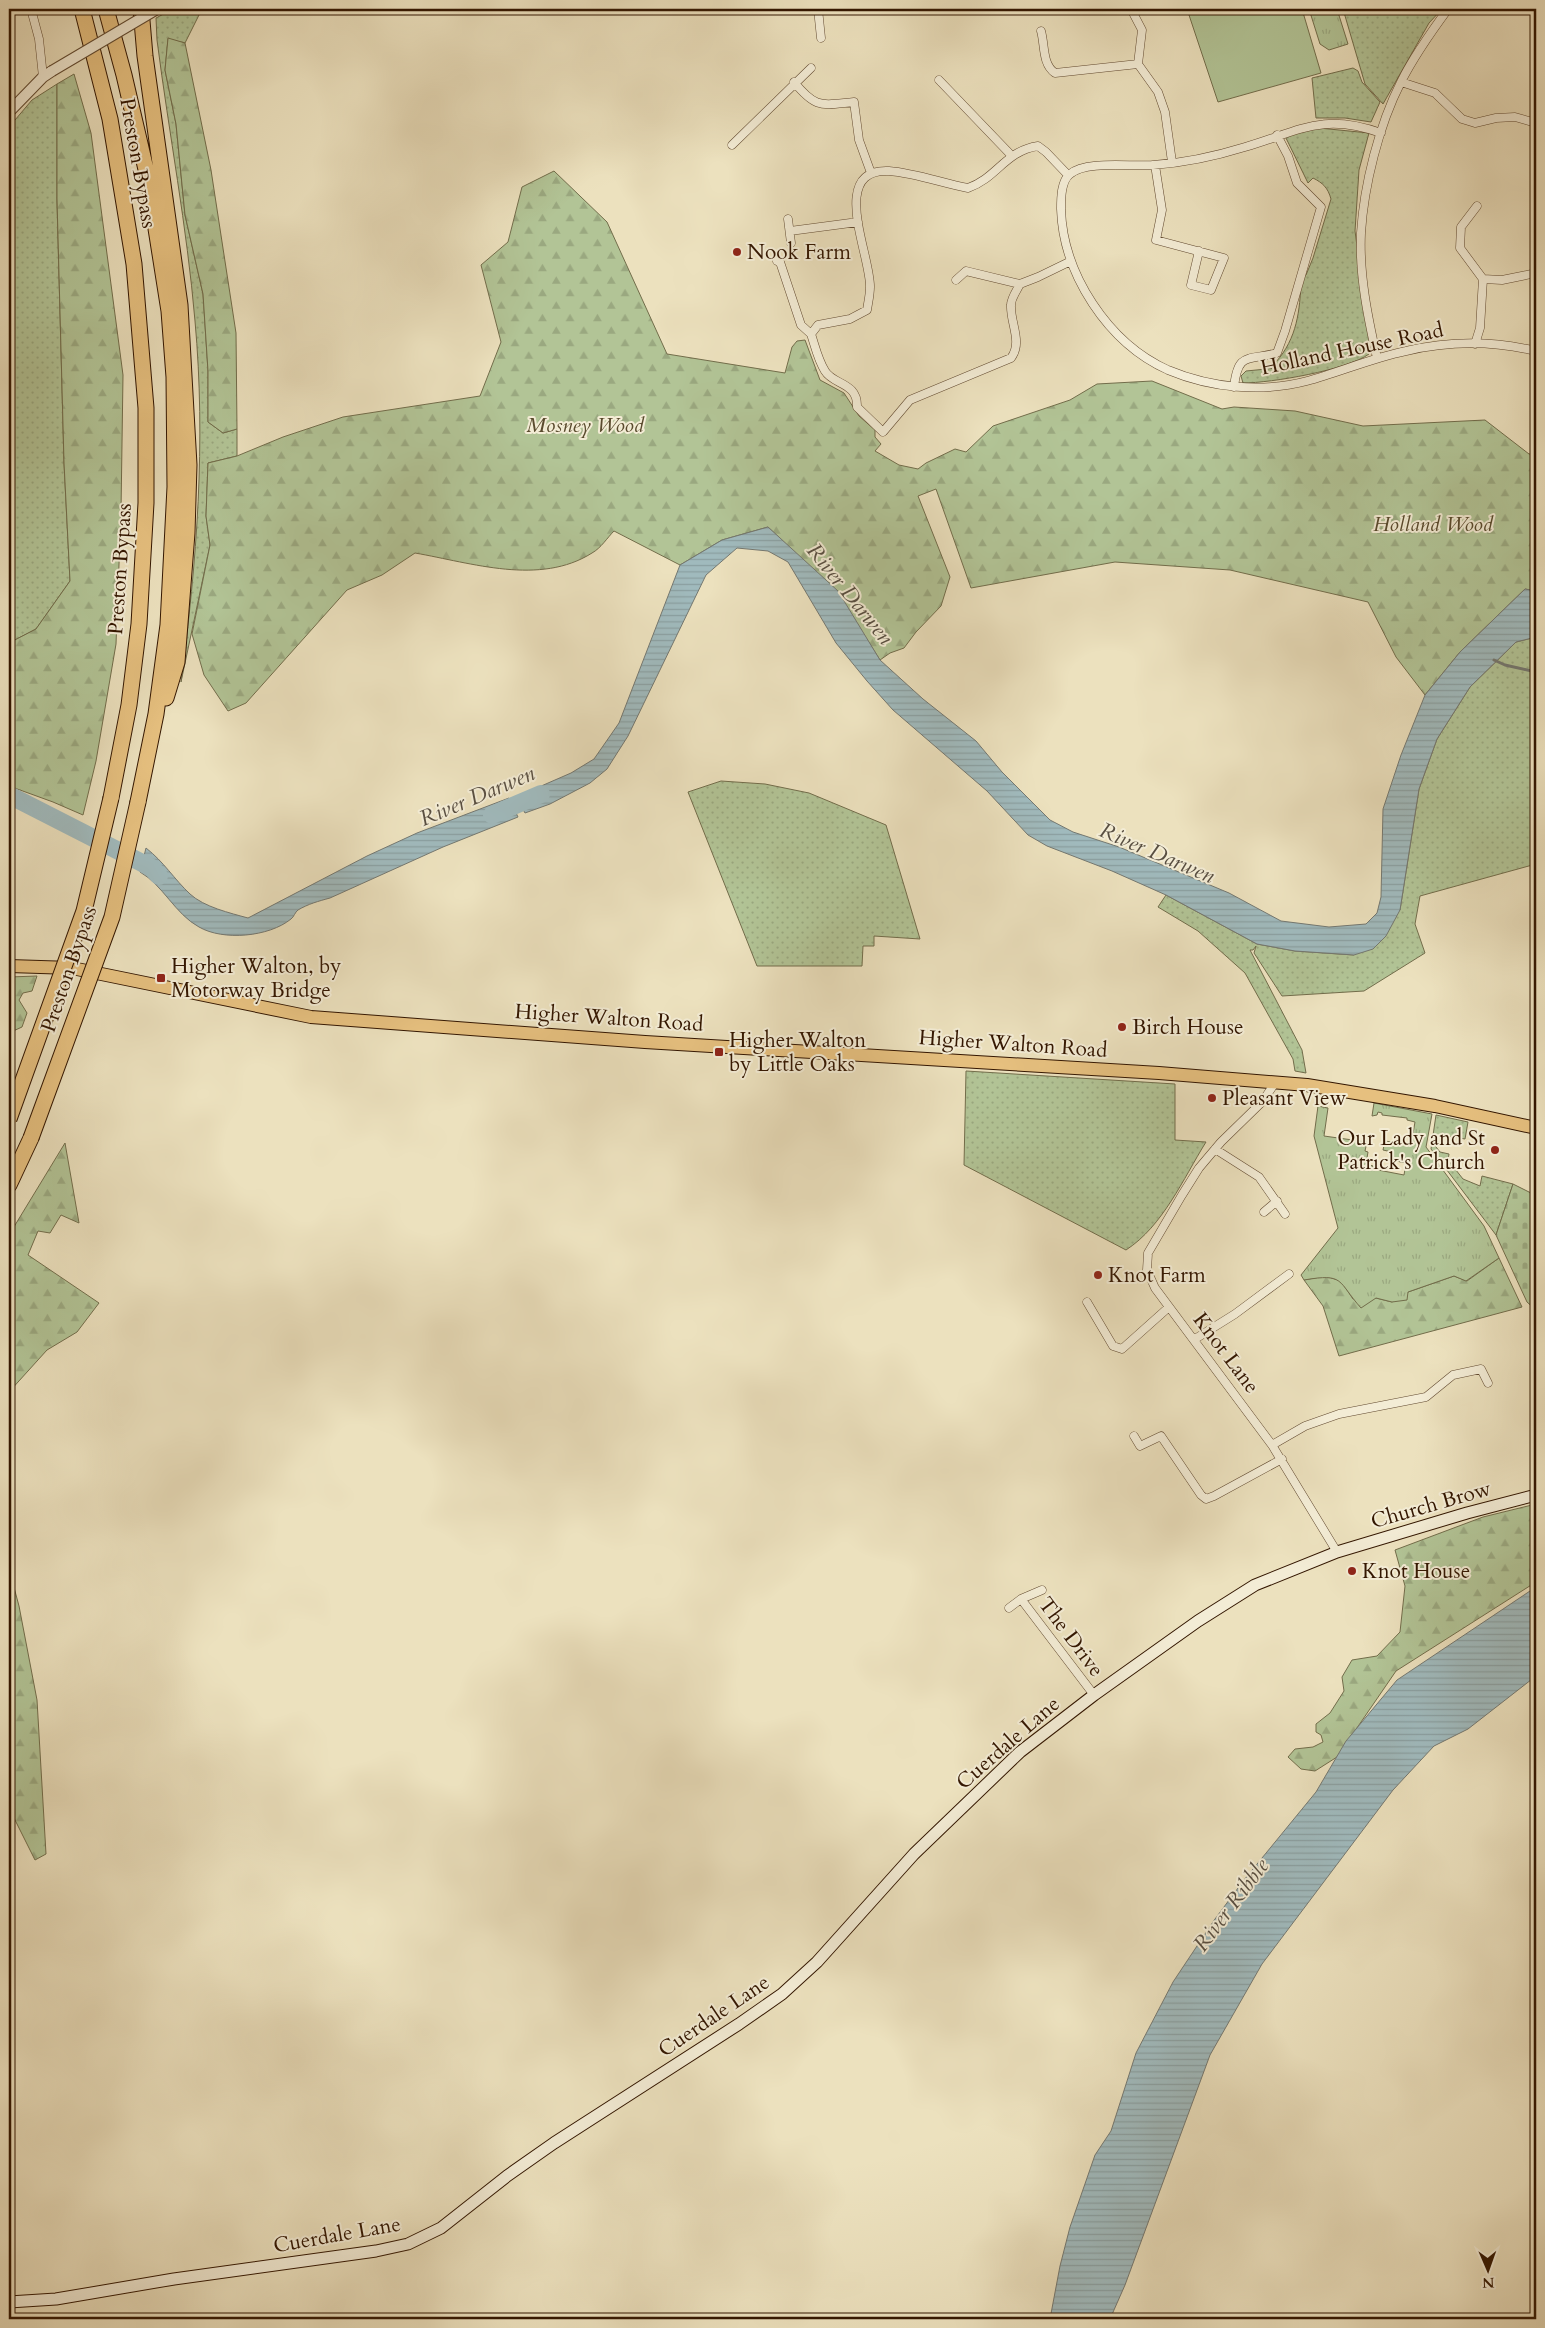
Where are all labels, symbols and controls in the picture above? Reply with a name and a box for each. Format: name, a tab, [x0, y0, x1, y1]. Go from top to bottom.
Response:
street label: Preston Bypass	[112, 96, 164, 230]
place label: Nook Farm	[747, 238, 851, 267]
marker: Nook Farm	[731, 246, 743, 258]
street label: Holland House Road	[1258, 315, 1446, 383]
park label: Mosney Wood	[526, 411, 645, 440]
street label: Preston Bypass	[101, 502, 139, 636]
park label: Holland Wood	[1373, 510, 1494, 539]
water label: River Darwen	[800, 537, 900, 651]
water label: River Darwen	[415, 758, 539, 834]
water label: River Darwen	[1095, 815, 1219, 891]
street label: Preston Bypass	[34, 902, 104, 1036]
place label: Higher Walton, by Motorway Bridge	[171, 952, 341, 1005]
marker: Higher Walton, by Motorway Bridge	[155, 972, 167, 984]
street label: Higher Walton Road	[514, 997, 704, 1039]
place label: Birch House	[1132, 1013, 1244, 1042]
marker: Birch House	[1116, 1021, 1128, 1033]
street label: Higher Walton Road	[918, 1023, 1108, 1065]
place label: Higher Walton by Little Oaks	[729, 1026, 866, 1079]
marker: Higher Walton by Little Oaks	[713, 1046, 725, 1058]
place label: Pleasant View	[1222, 1084, 1347, 1113]
marker: Pleasant View	[1206, 1092, 1218, 1104]
place label: Our Lady and St Patrick's Church	[1337, 1124, 1485, 1177]
marker: Our Lady and St Patrick's Church	[1489, 1144, 1501, 1156]
place label: Knot Farm	[1108, 1261, 1206, 1290]
marker: Knot Farm	[1092, 1269, 1104, 1281]
street label: Knot Lane	[1186, 1307, 1266, 1399]
street label: Church Brow	[1368, 1474, 1495, 1536]
place label: Knot House	[1362, 1557, 1470, 1586]
marker: Knot House	[1346, 1565, 1358, 1577]
street label: The Drive	[1031, 1591, 1111, 1683]
street label: Cuerdale Lane	[950, 1690, 1066, 1796]
water label: River Ribble	[1186, 1852, 1276, 1958]
street label: Cuerdale Lane	[652, 1968, 776, 2064]
street label: Cuerdale Lane	[271, 2210, 403, 2260]
north arrow	[1462, 2246, 1512, 2296]
text: N	[1482, 2273, 1495, 2292]

